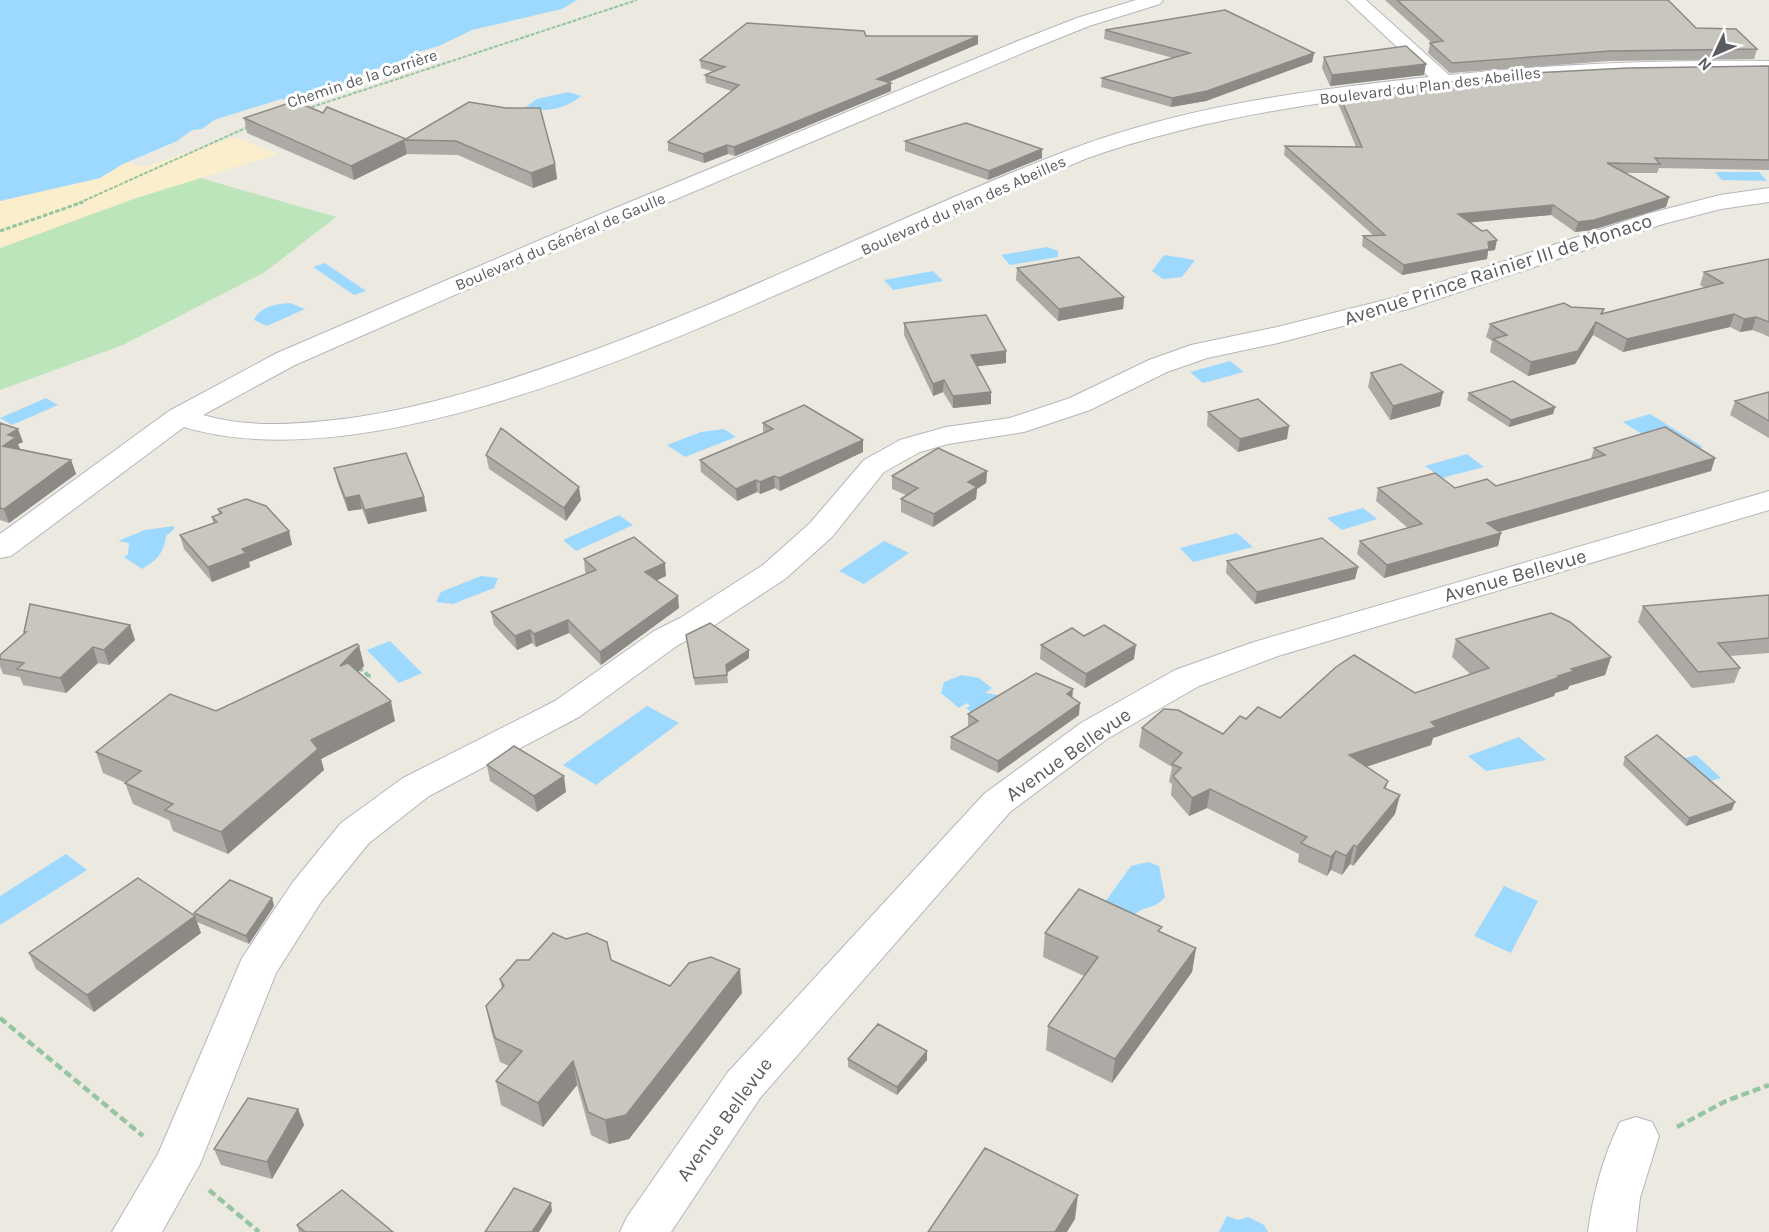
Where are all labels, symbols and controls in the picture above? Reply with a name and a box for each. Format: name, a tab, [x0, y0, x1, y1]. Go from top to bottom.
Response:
north arrow	[1685, 24, 1745, 84]
street label: Chemin de la Carrière	[285, 45, 440, 112]
text: N	[1694, 53, 1715, 75]
street label: Boulevard du Plan des Abeilles	[1318, 62, 1542, 108]
street label: Boulevard du Plan des Abeilles	[858, 151, 1069, 259]
street label: Boulevard du Général de Gaulle	[452, 188, 668, 294]
street label: Avenue Prince Rainier III de Monaco	[1341, 209, 1655, 330]
street label: Avenue Bellevue	[1441, 544, 1589, 607]
street label: Avenue Bellevue	[1001, 703, 1135, 806]
street label: Avenue Bellevue	[672, 1053, 777, 1186]

